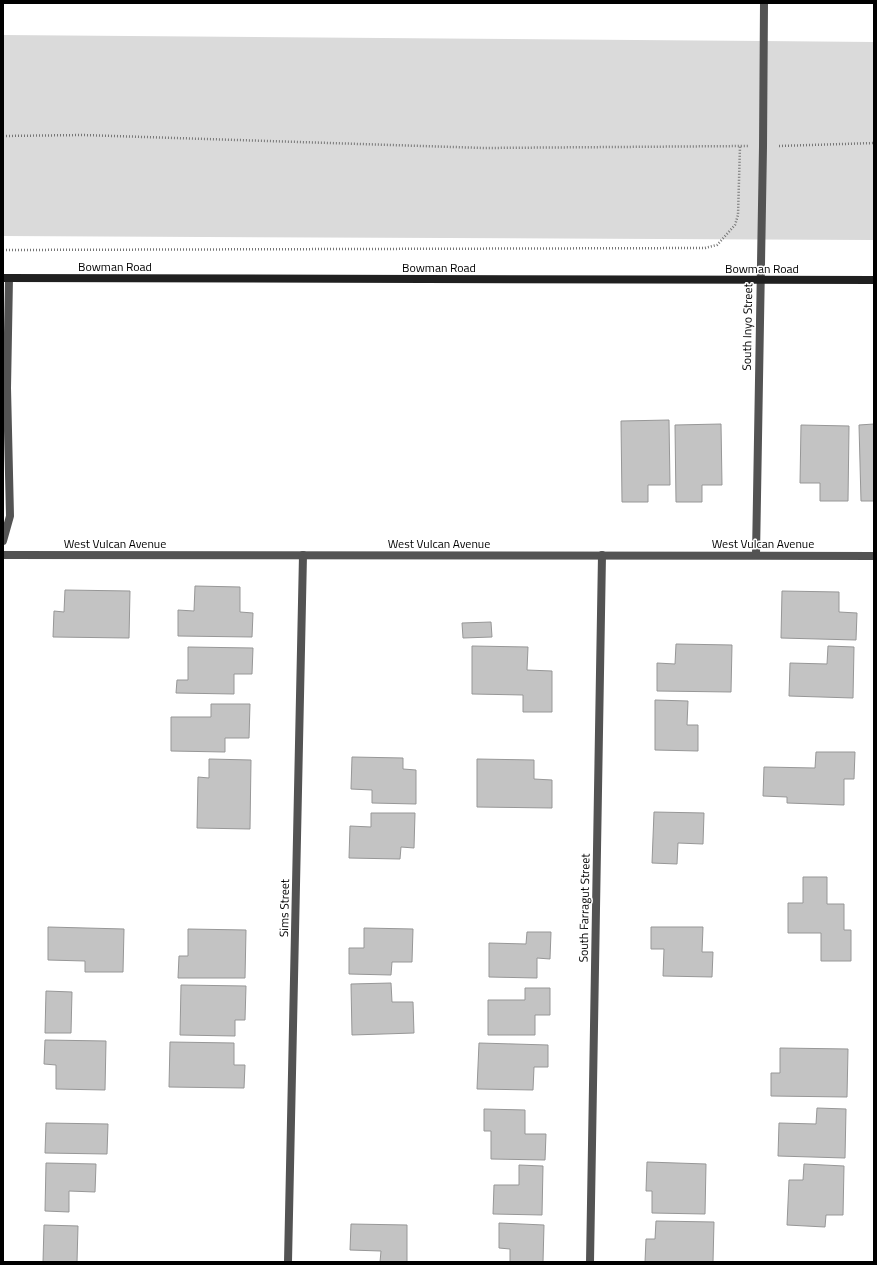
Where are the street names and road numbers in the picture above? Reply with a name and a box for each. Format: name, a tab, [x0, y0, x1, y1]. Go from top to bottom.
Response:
street label: Bowman Road	[78, 257, 152, 276]
street label: Bowman Road	[402, 258, 476, 277]
street label: Bowman Road	[725, 259, 799, 278]
street label: South Inyo Street	[737, 282, 757, 371]
street label: West Vulcan Avenue	[64, 534, 166, 553]
street label: West Vulcan Avenue	[388, 534, 490, 553]
street label: West Vulcan Avenue	[712, 534, 814, 553]
street label: South Farragut Street	[574, 853, 594, 963]
street label: Sims Street	[274, 878, 294, 937]

